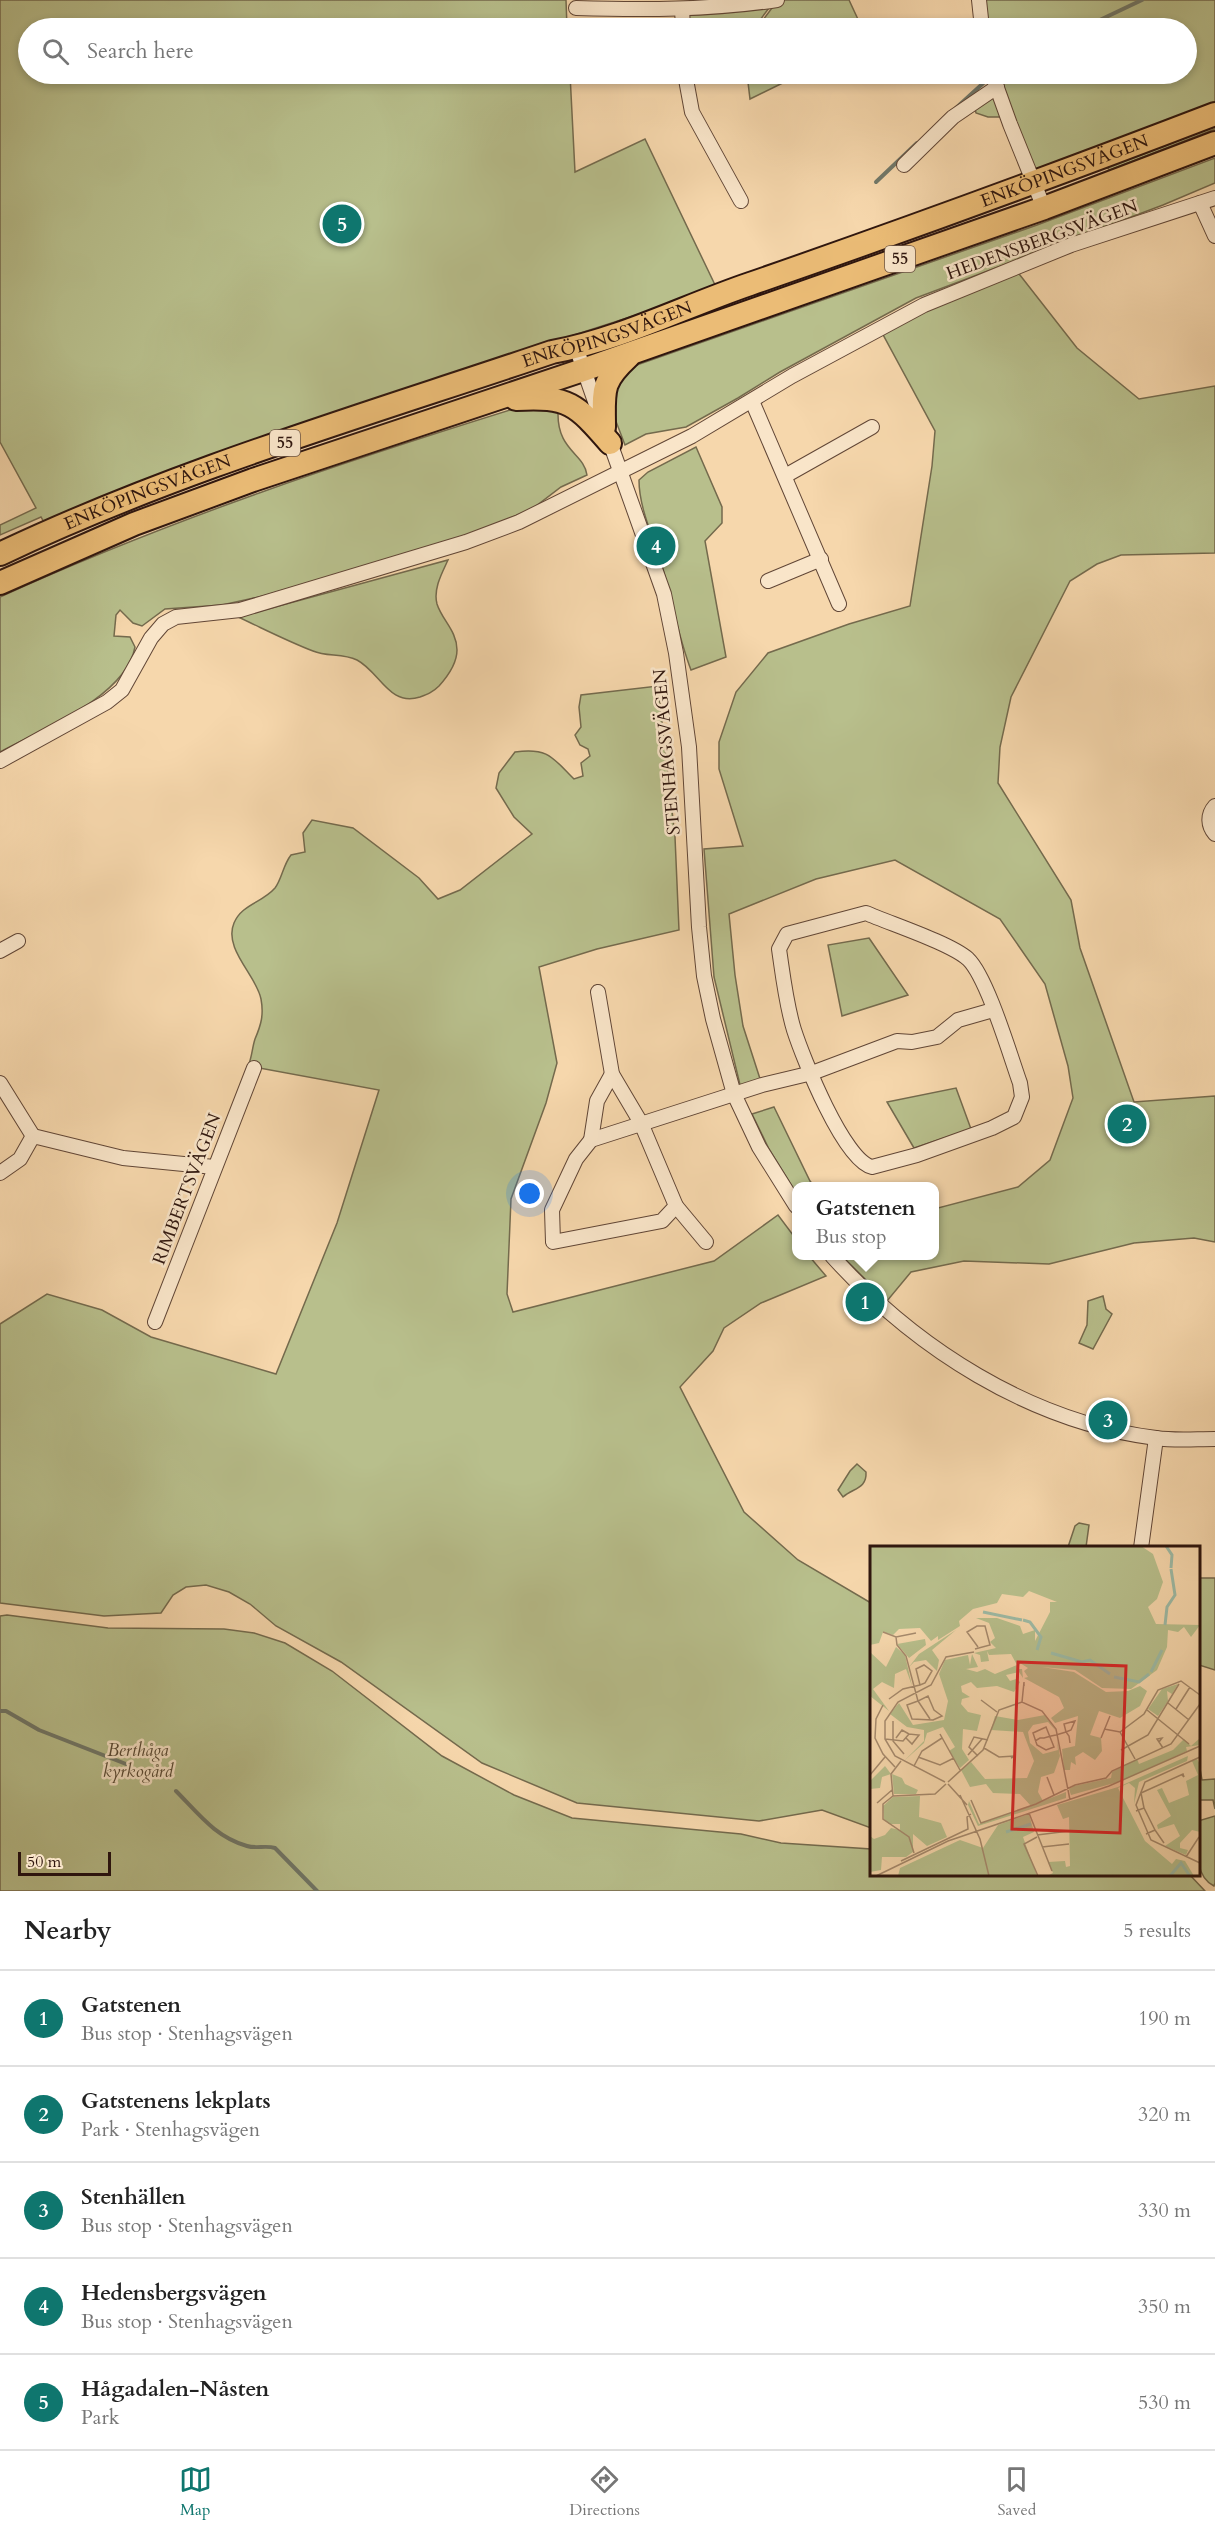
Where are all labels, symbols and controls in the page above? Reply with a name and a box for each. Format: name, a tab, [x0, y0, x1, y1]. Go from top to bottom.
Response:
search box	[18, 18, 1197, 84]
icon: search	[39, 35, 72, 68]
text: Search here	[87, 36, 194, 66]
street label: ENKÖPINGSVÄGEN	[977, 128, 1153, 213]
street label: HEDENSBERGSVÄGEN	[943, 193, 1142, 286]
pin: 5	[322, 202, 362, 246]
road number: 55	[885, 246, 915, 272]
street label: ENKÖPINGSVÄGEN	[519, 294, 696, 374]
road number: 55	[270, 430, 300, 456]
street label: ENKÖPINGSVÄGEN	[60, 448, 235, 536]
pin: 4	[636, 524, 676, 568]
street label: STENHAGSVÄGEN	[647, 667, 687, 836]
pin: 2	[1108, 1102, 1146, 1146]
street label: RIMBERTSVÄGEN	[147, 1109, 228, 1268]
your location	[515, 1179, 544, 1208]
popup	[792, 1182, 939, 1260]
text: Gatstenen	[815, 1193, 916, 1223]
text: Bus stop	[815, 1223, 887, 1250]
pin: 1	[846, 1280, 884, 1324]
pin: 3	[1088, 1398, 1128, 1442]
inset map	[870, 1546, 1200, 1876]
park label: Berthåga kyrkogård	[103, 1738, 175, 1784]
scale bar	[18, 1849, 111, 1876]
text: 50 m	[27, 1851, 61, 1873]
text: Nearby	[24, 1913, 112, 1948]
text: 5 results	[1123, 1917, 1191, 1944]
text: Gatstenen	[81, 1990, 181, 2020]
text: 1	[38, 2005, 49, 2032]
text: 190 m	[1138, 2005, 1191, 2032]
text: Bus stop · Stenhagsvägen	[81, 2020, 293, 2047]
text: Gatstenens lekplats	[81, 2086, 271, 2116]
text: 2	[38, 2101, 49, 2128]
text: 320 m	[1138, 2101, 1191, 2128]
text: Park · Stenhagsvägen	[81, 2116, 260, 2143]
text: Stenhällen	[81, 2182, 186, 2212]
text: 3	[38, 2197, 49, 2224]
text: 330 m	[1138, 2197, 1191, 2224]
text: Bus stop · Stenhagsvägen	[81, 2212, 293, 2239]
text: Hedensbergsvägen	[81, 2278, 267, 2308]
text: 4	[38, 2293, 49, 2320]
text: 350 m	[1138, 2293, 1191, 2320]
text: Bus stop · Stenhagsvägen	[81, 2308, 293, 2335]
text: Hågadalen-Nåsten	[81, 2374, 269, 2404]
text: 5	[38, 2389, 49, 2416]
text: 530 m	[1138, 2389, 1191, 2416]
text: Park	[81, 2404, 119, 2431]
tab: Map	[179, 2463, 212, 2521]
tab: Directions	[569, 2463, 640, 2521]
tab: Saved	[997, 2463, 1036, 2521]

